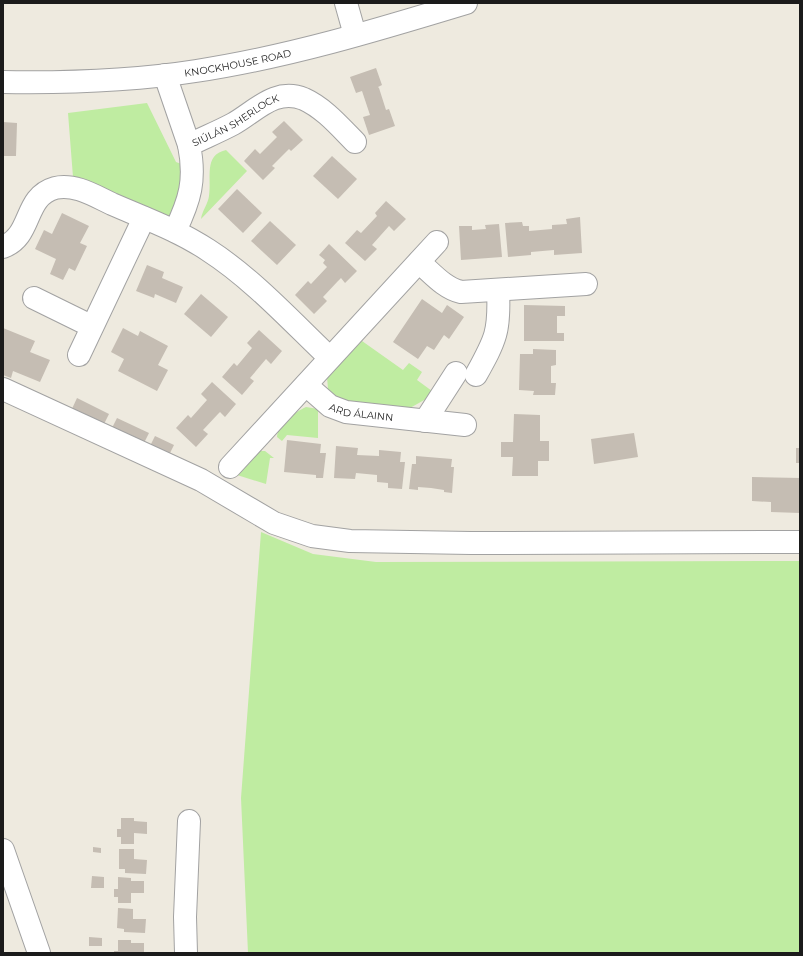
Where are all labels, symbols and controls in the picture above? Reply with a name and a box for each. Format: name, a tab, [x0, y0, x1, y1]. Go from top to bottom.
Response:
street label: KNOCKHOUSE ROAD	[183, 46, 292, 79]
street label: SIÚLÁN SHERLOCK	[190, 91, 281, 149]
street label: ARD ÁLAINN	[327, 400, 394, 424]

